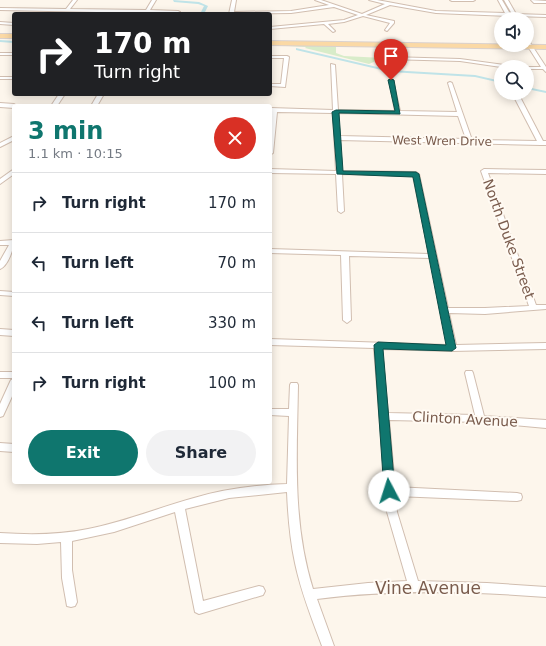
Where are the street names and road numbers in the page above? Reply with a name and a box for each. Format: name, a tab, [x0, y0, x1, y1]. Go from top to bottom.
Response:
street label: West Wren Drive	[392, 133, 492, 149]
street label: North Duke Street	[480, 177, 538, 302]
street label: Clinton Avenue	[412, 408, 518, 430]
street label: Vine Avenue	[375, 578, 481, 598]

